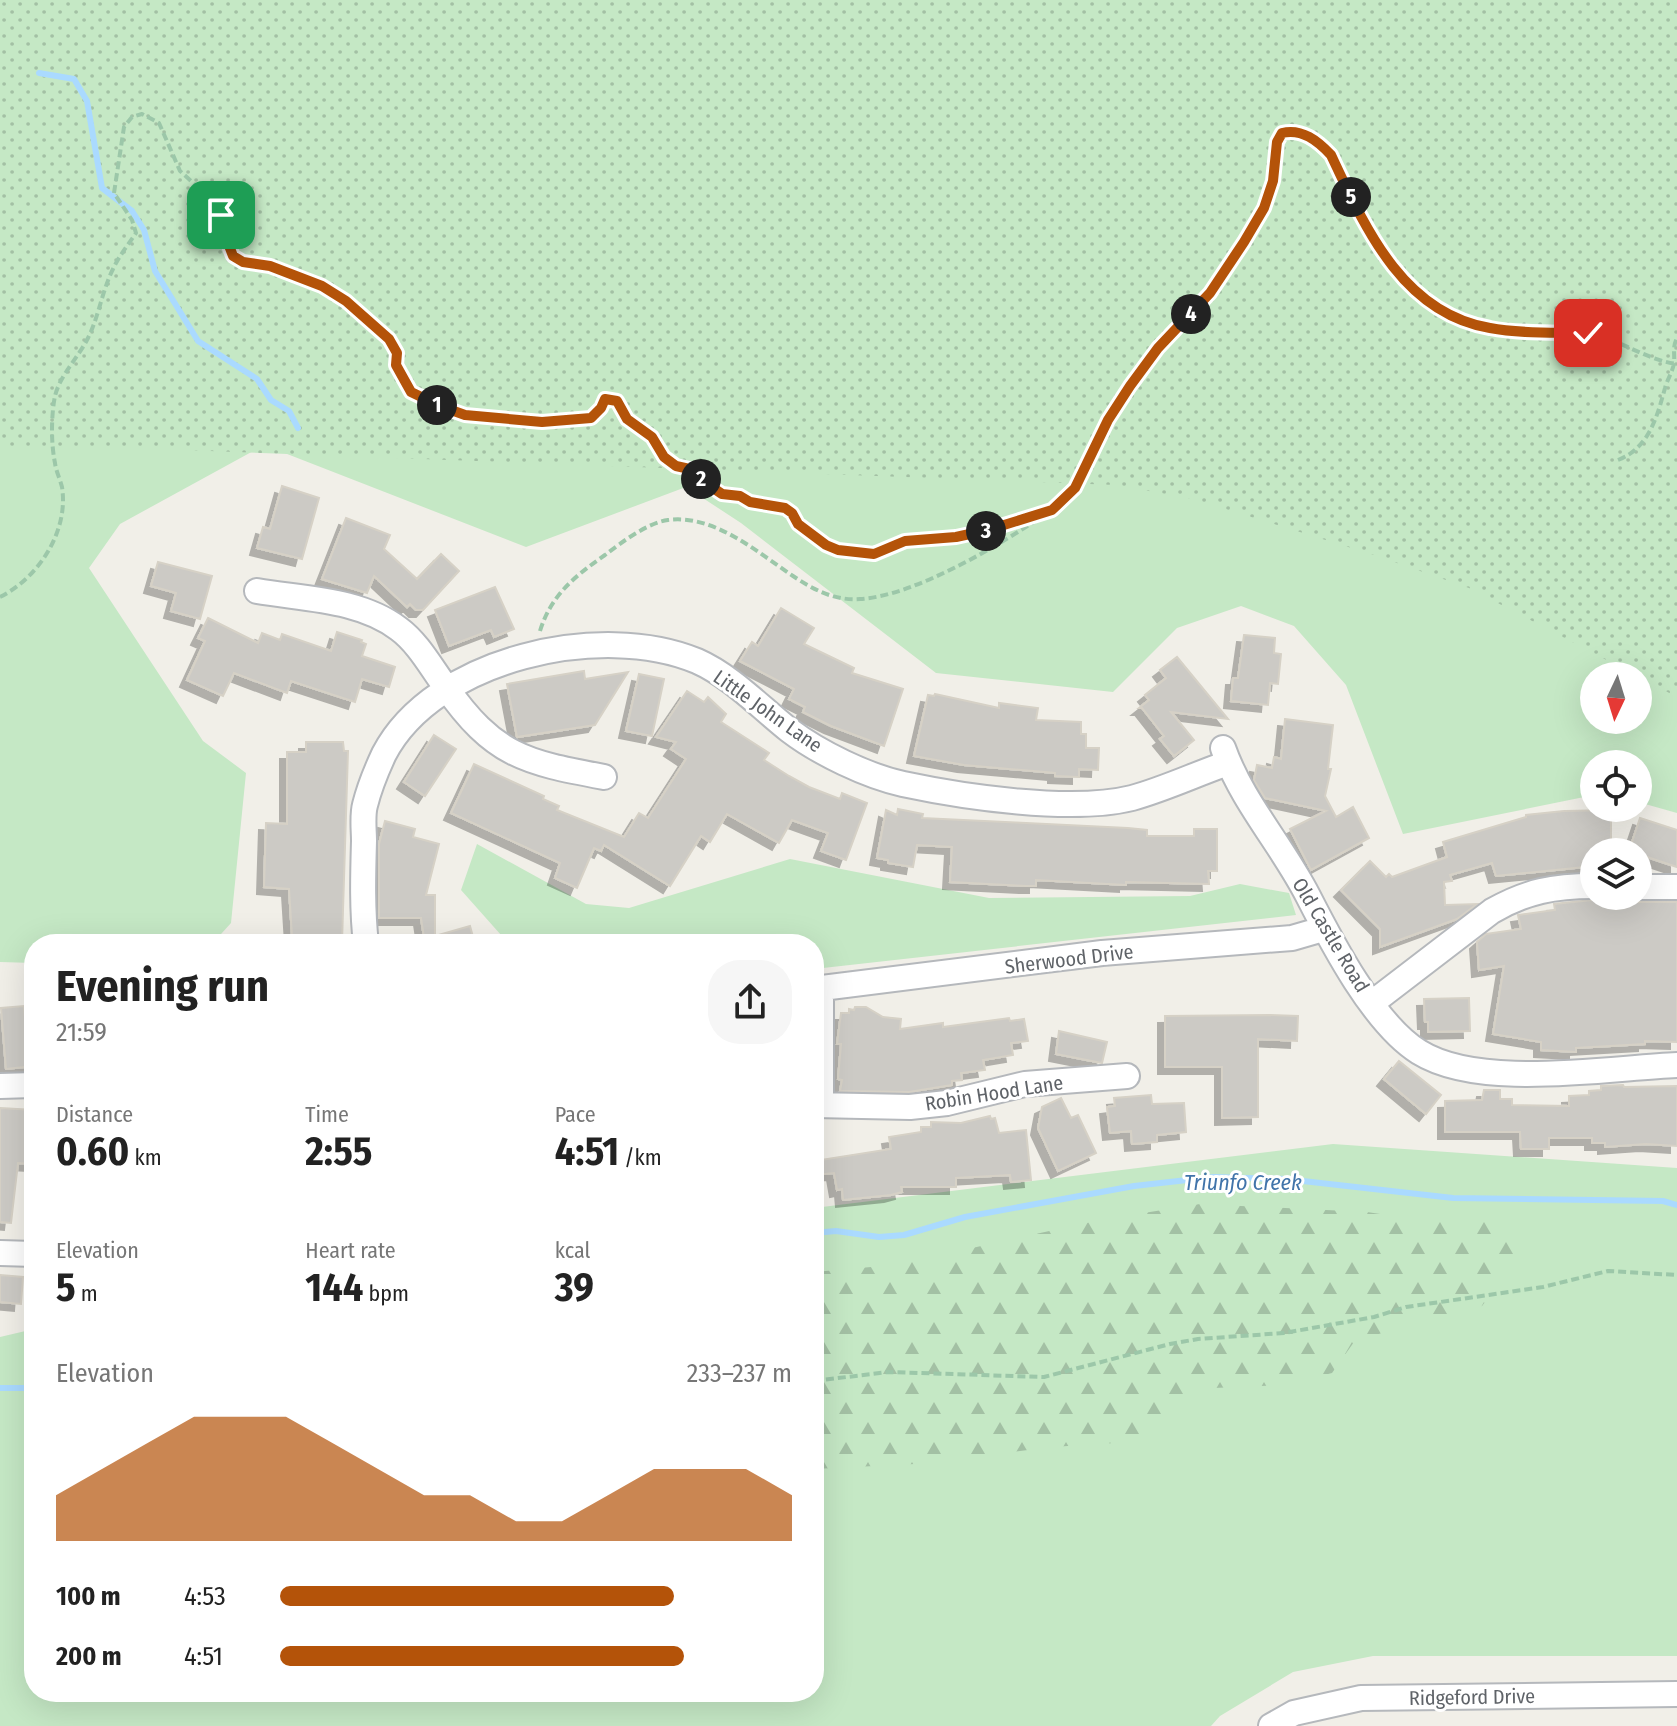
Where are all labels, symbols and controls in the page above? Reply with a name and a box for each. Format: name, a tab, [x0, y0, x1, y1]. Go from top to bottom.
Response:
pin: 5	[1331, 177, 1371, 217]
pin	[187, 181, 255, 249]
text: 5	[1346, 183, 1356, 210]
icon: arrive	[199, 193, 243, 237]
pin: 4	[1171, 294, 1211, 334]
pin	[1554, 299, 1622, 367]
text: 4	[1185, 300, 1197, 327]
icon: check	[1566, 311, 1610, 355]
pin: 1	[417, 385, 457, 425]
text: 1	[432, 391, 442, 418]
pin: 2	[681, 459, 721, 499]
text: 2	[696, 465, 706, 492]
pin: 3	[966, 511, 1006, 551]
text: 3	[981, 517, 991, 544]
north arrow	[1580, 662, 1652, 734]
map controls	[1580, 662, 1652, 910]
street label: Little John Lane	[709, 665, 827, 757]
button: locate	[1580, 750, 1652, 822]
button: layers	[1580, 838, 1652, 910]
street label: Old Castle Road	[1288, 874, 1374, 996]
street label: Sherwood Drive	[1003, 939, 1135, 979]
text: Evening run	[56, 960, 269, 1013]
button: share	[708, 960, 792, 1044]
text: 21:59	[56, 1017, 107, 1048]
street label: Robin Hood Lane	[923, 1070, 1065, 1116]
text: Distance	[56, 1101, 133, 1128]
text: Time	[305, 1101, 349, 1128]
text: Pace	[555, 1101, 596, 1128]
text: 0.60	[56, 1128, 129, 1176]
text: 2:55	[305, 1128, 372, 1176]
text: 4:51	[555, 1128, 619, 1176]
text: km	[129, 1144, 162, 1171]
text: /km	[619, 1144, 662, 1171]
water label: Triunfo Creek	[1184, 1169, 1302, 1196]
text: Elevation	[56, 1237, 139, 1264]
text: Heart rate	[305, 1237, 396, 1264]
text: kcal	[555, 1237, 590, 1264]
text: 5	[56, 1264, 76, 1312]
text: 144	[305, 1264, 363, 1312]
text: 39	[555, 1264, 594, 1312]
text: m	[76, 1280, 98, 1307]
text: bpm	[363, 1280, 409, 1307]
text: Elevation	[56, 1358, 154, 1389]
text: 233–237 m	[687, 1358, 792, 1389]
text: 100 m	[56, 1581, 121, 1612]
text: 4:53	[184, 1581, 226, 1612]
text: 200 m	[56, 1641, 122, 1672]
text: 4:51	[184, 1641, 223, 1672]
street label: Ridgeford Drive	[1409, 1684, 1535, 1710]

